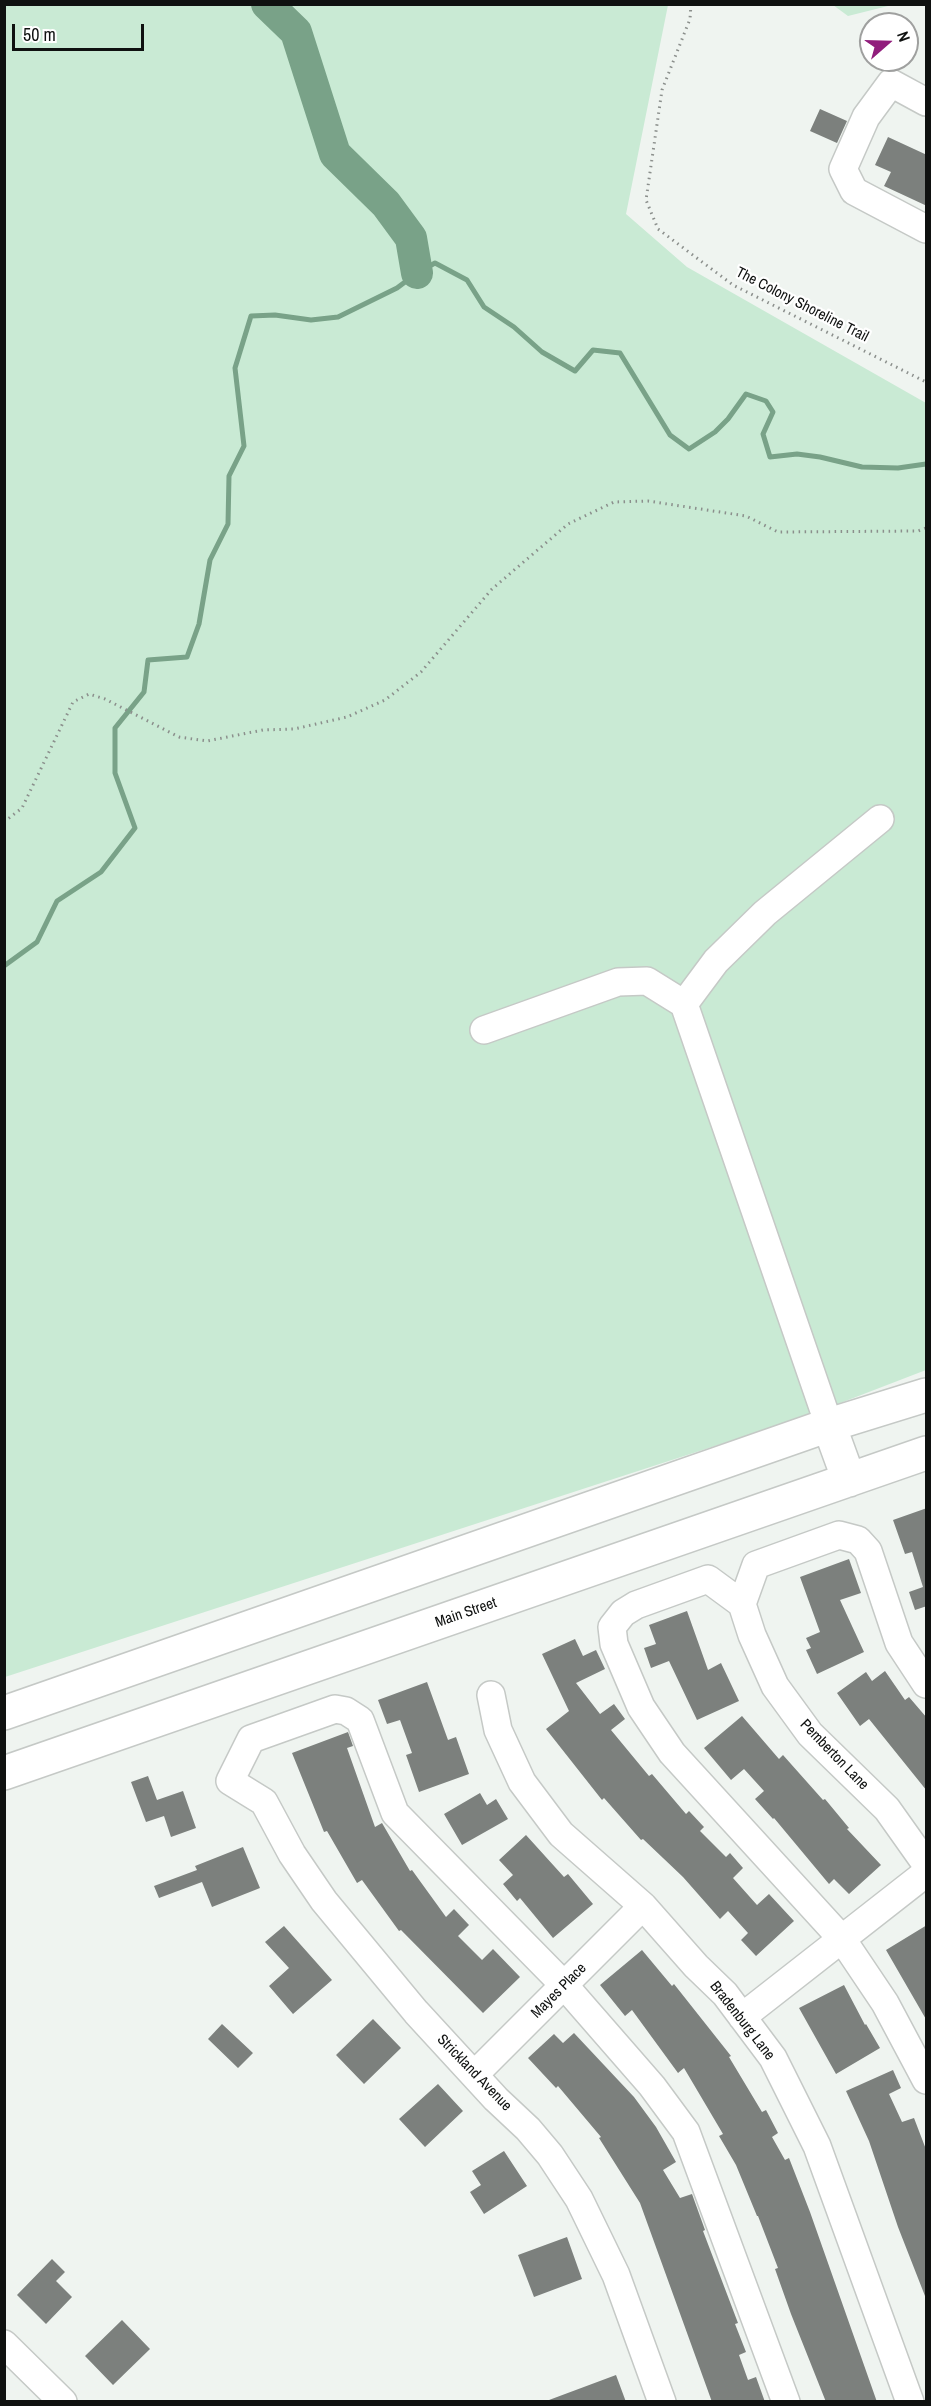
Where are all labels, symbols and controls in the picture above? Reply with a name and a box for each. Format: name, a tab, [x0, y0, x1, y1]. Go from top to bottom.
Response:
scale bar	[15, 12, 147, 50]
north arrow	[859, 12, 919, 72]
text: 50 m	[23, 22, 56, 47]
text: N	[892, 28, 916, 45]
street label: The Colony Shoreline Trail	[733, 264, 871, 346]
street label: Main Street	[433, 1594, 499, 1632]
street label: Pemberton Lane	[796, 1716, 872, 1794]
street label: Mayes Place	[528, 1960, 590, 2022]
street label: Bradenburg Lane	[706, 1978, 778, 2064]
street label: Strickland Avenue	[433, 2031, 515, 2115]

